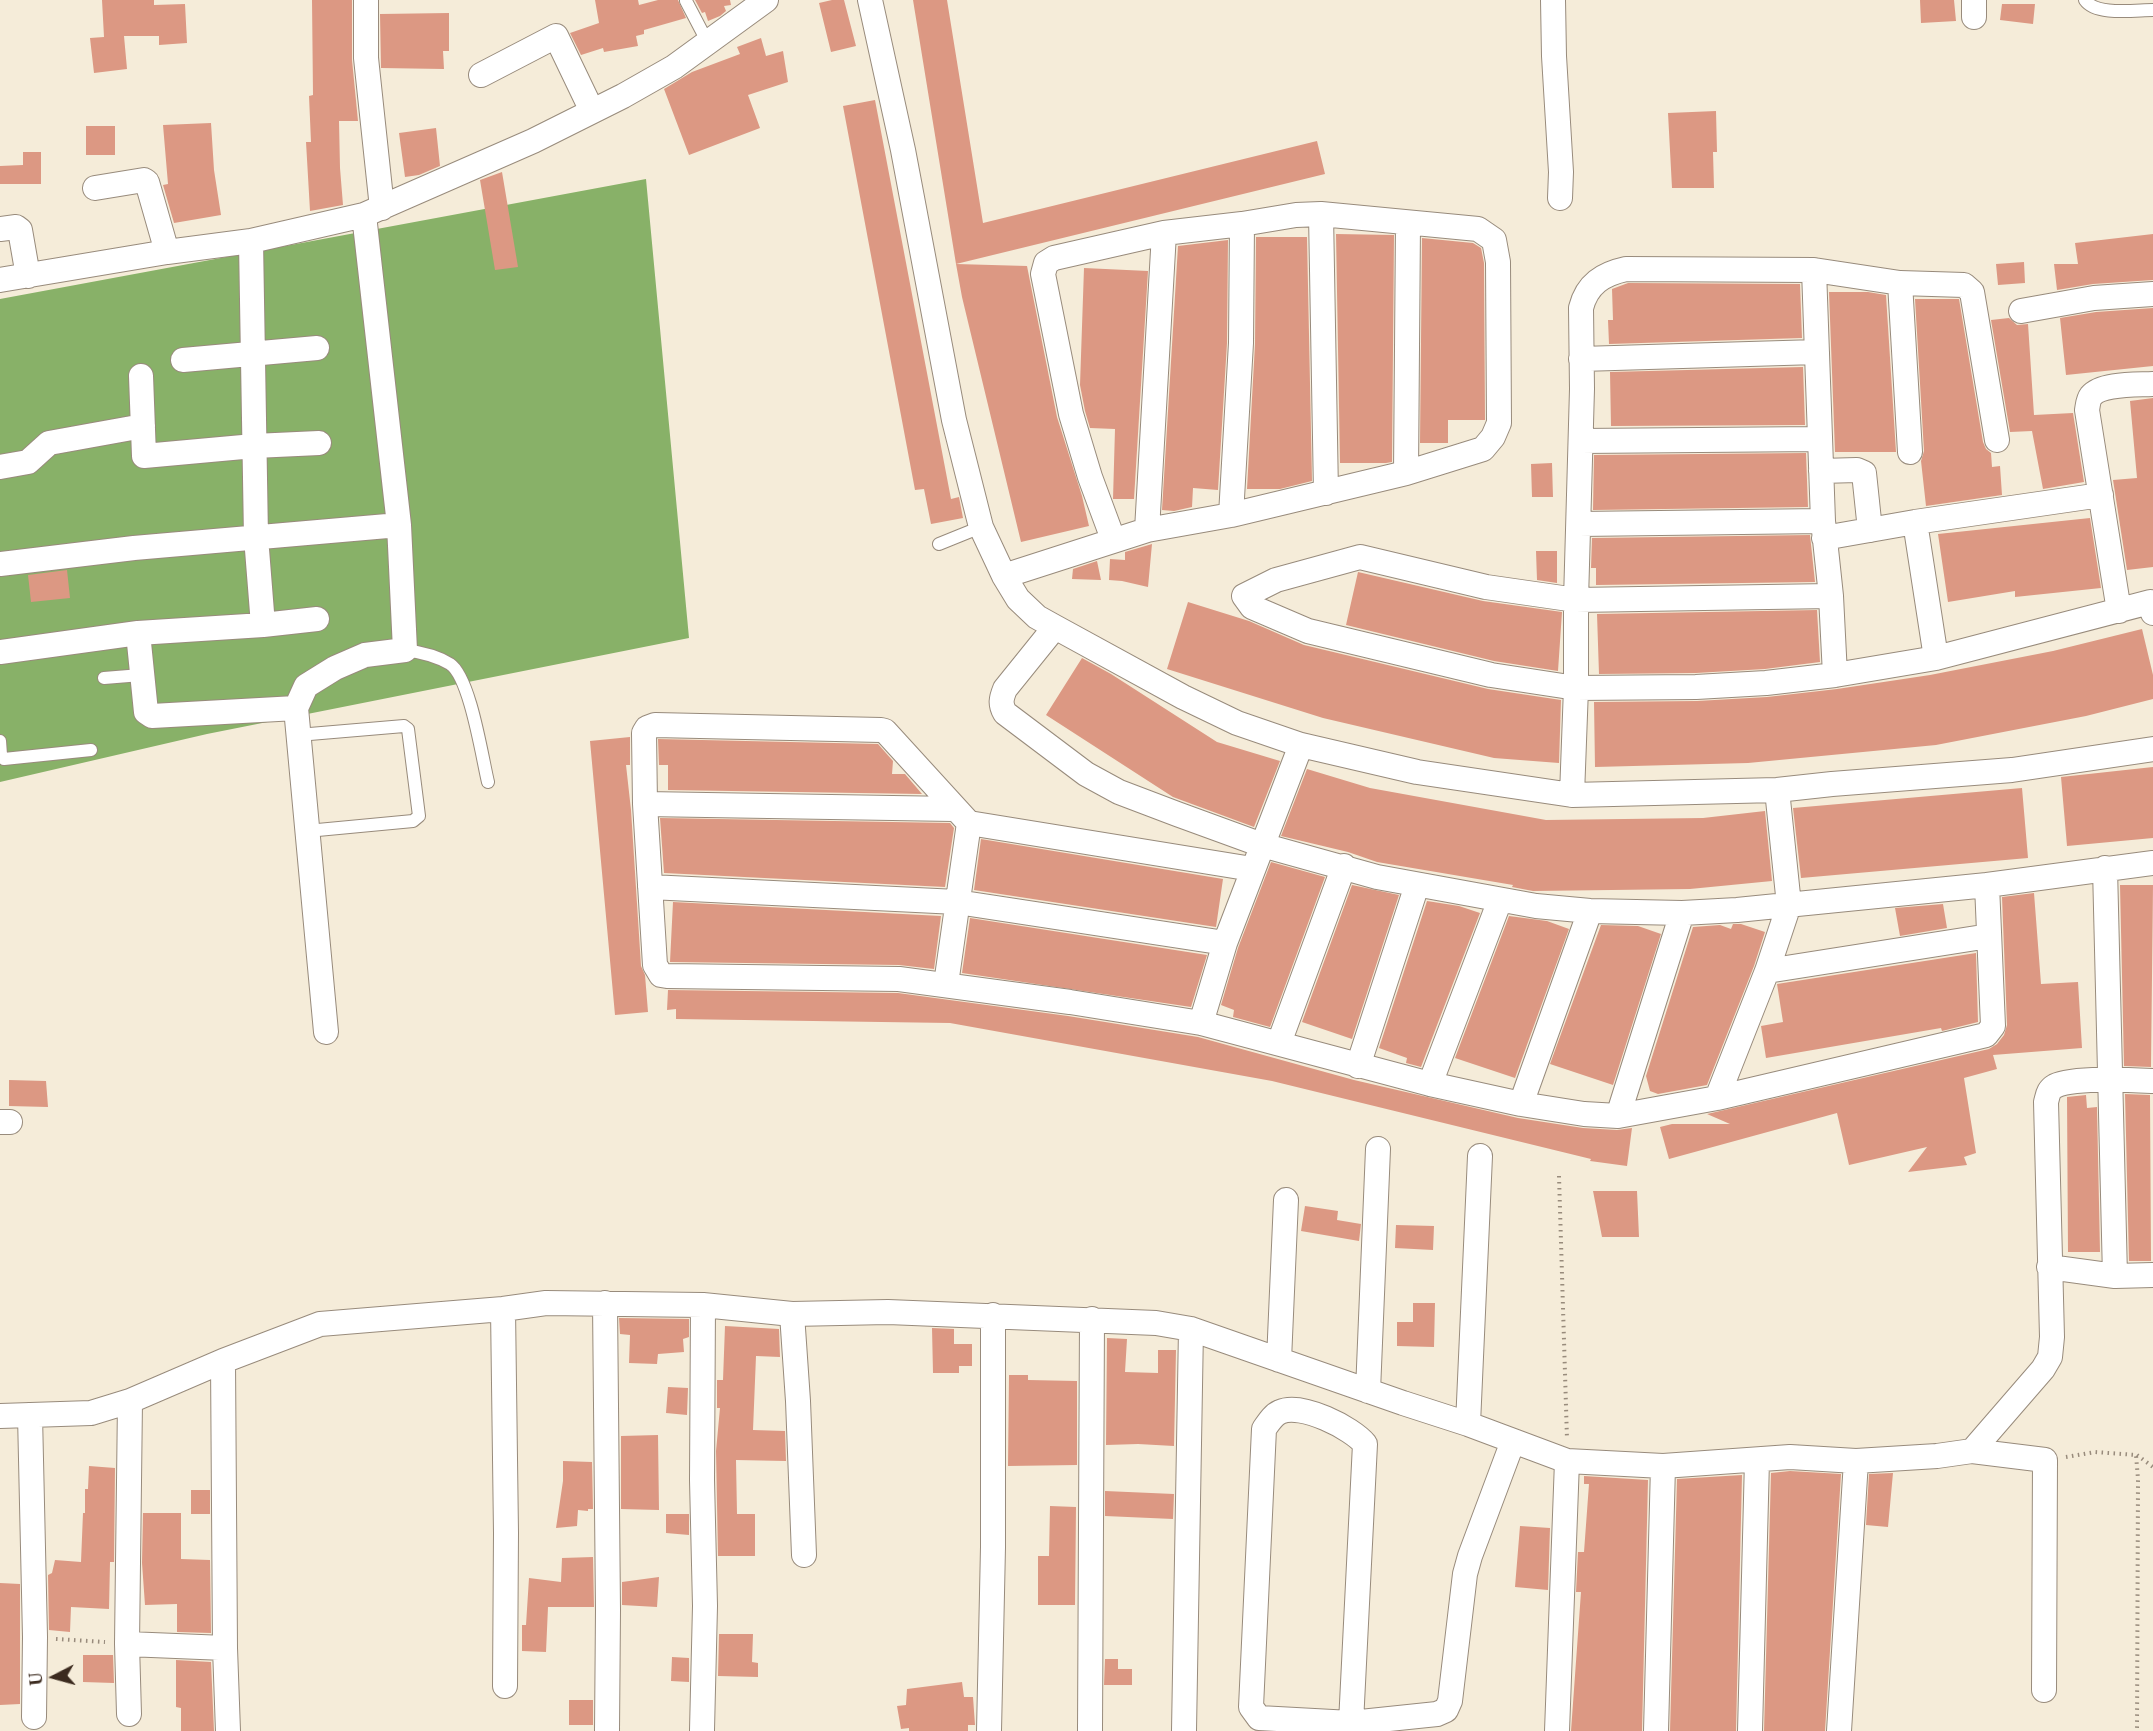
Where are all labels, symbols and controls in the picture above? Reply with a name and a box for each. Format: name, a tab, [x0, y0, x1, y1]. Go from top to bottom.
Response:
north arrow	[24, 1647, 84, 1707]
text: U	[25, 1671, 47, 1686]

